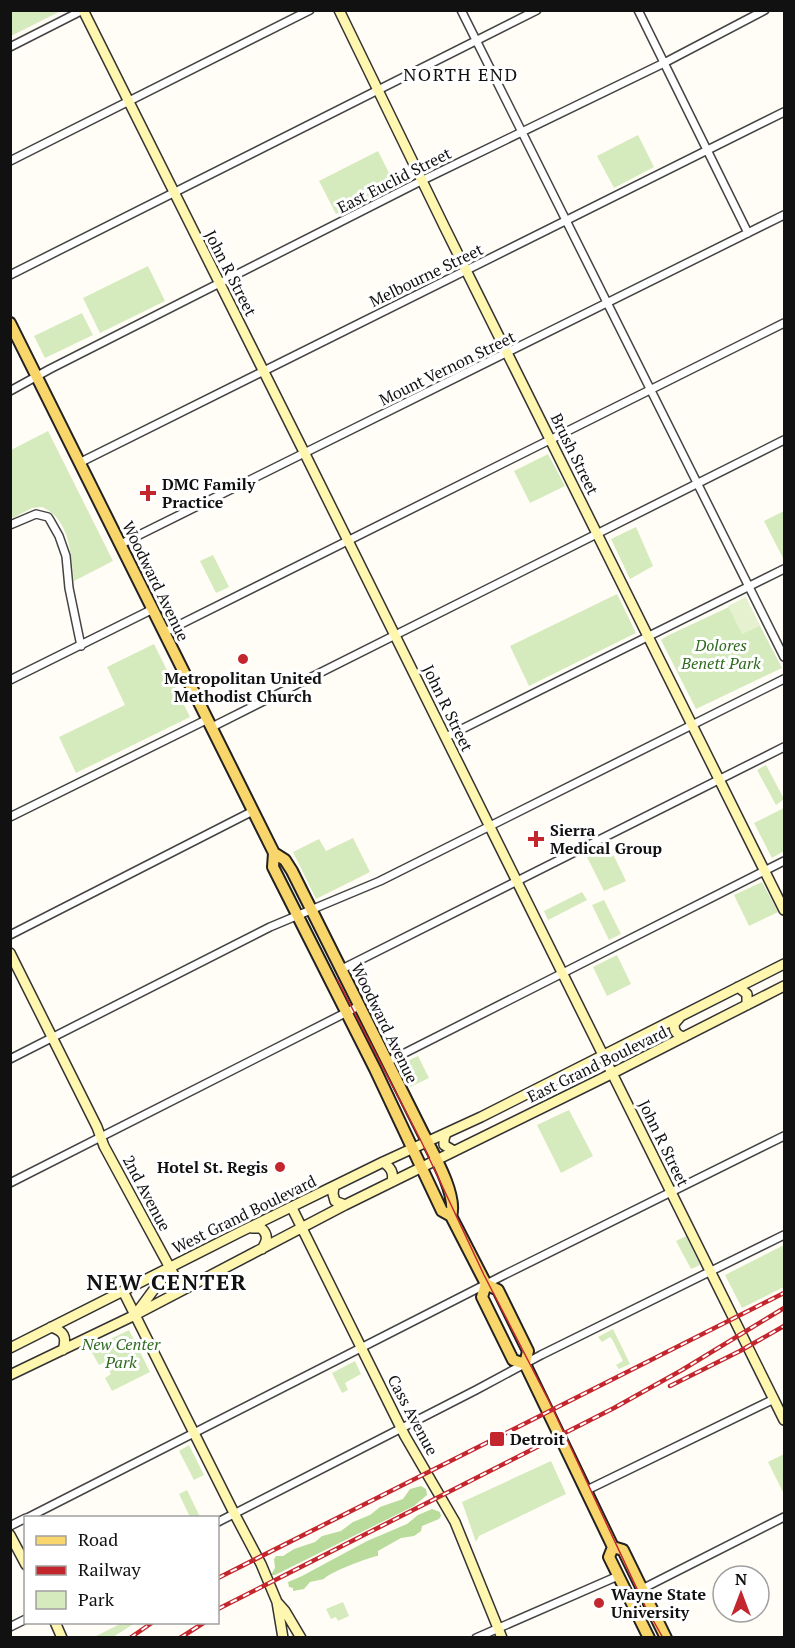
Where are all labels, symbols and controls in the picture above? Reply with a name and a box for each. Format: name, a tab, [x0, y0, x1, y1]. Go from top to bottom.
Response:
district label: NORTH END	[403, 62, 519, 86]
street label: East Euclid Street	[333, 142, 455, 218]
street label: John R Street	[200, 226, 262, 320]
street label: Melbourne Street	[366, 238, 486, 312]
street label: Mount Vernon Street	[375, 325, 519, 411]
street label: Brush Street	[546, 410, 604, 498]
place label: DMC Family Practice	[162, 473, 256, 513]
marker: DMC Family Practice	[139, 484, 157, 502]
street label: Woodward Avenue	[117, 517, 195, 645]
park label: Dolores Benett Park	[680, 634, 761, 674]
marker: Metropolitan United Methodist Church	[236, 652, 250, 666]
street label: John R Street	[418, 661, 478, 755]
place label: Metropolitan United Methodist Church	[164, 667, 322, 707]
place label: Sierra Medical Group	[550, 819, 662, 859]
marker: Sierra Medical Group	[527, 830, 545, 848]
street label: Woodward Avenue	[346, 959, 424, 1087]
street label: East Grand Boulevard	[523, 1020, 671, 1107]
street label: John R Street	[634, 1096, 694, 1190]
street label: 2nd Avenue	[118, 1151, 176, 1235]
place label: Hotel St. Regis	[157, 1156, 268, 1178]
marker: Hotel St. Regis	[273, 1160, 287, 1174]
street label: West Grand Boulevard	[168, 1169, 320, 1258]
district label: NEW CENTER	[86, 1267, 248, 1296]
park label: New Center Park	[81, 1333, 161, 1373]
street label: Cass Avenue	[383, 1371, 443, 1459]
place label: Detroit	[510, 1428, 565, 1450]
marker: Detroit	[488, 1430, 506, 1448]
legend	[24, 1516, 219, 1624]
text: Road	[78, 1527, 118, 1551]
text: Railway	[78, 1557, 142, 1581]
north arrow	[711, 1564, 771, 1624]
text: N	[735, 1568, 747, 1590]
place label: Wayne State University	[611, 1583, 707, 1623]
text: Park	[78, 1587, 115, 1611]
marker: Wayne State University	[592, 1596, 606, 1610]

